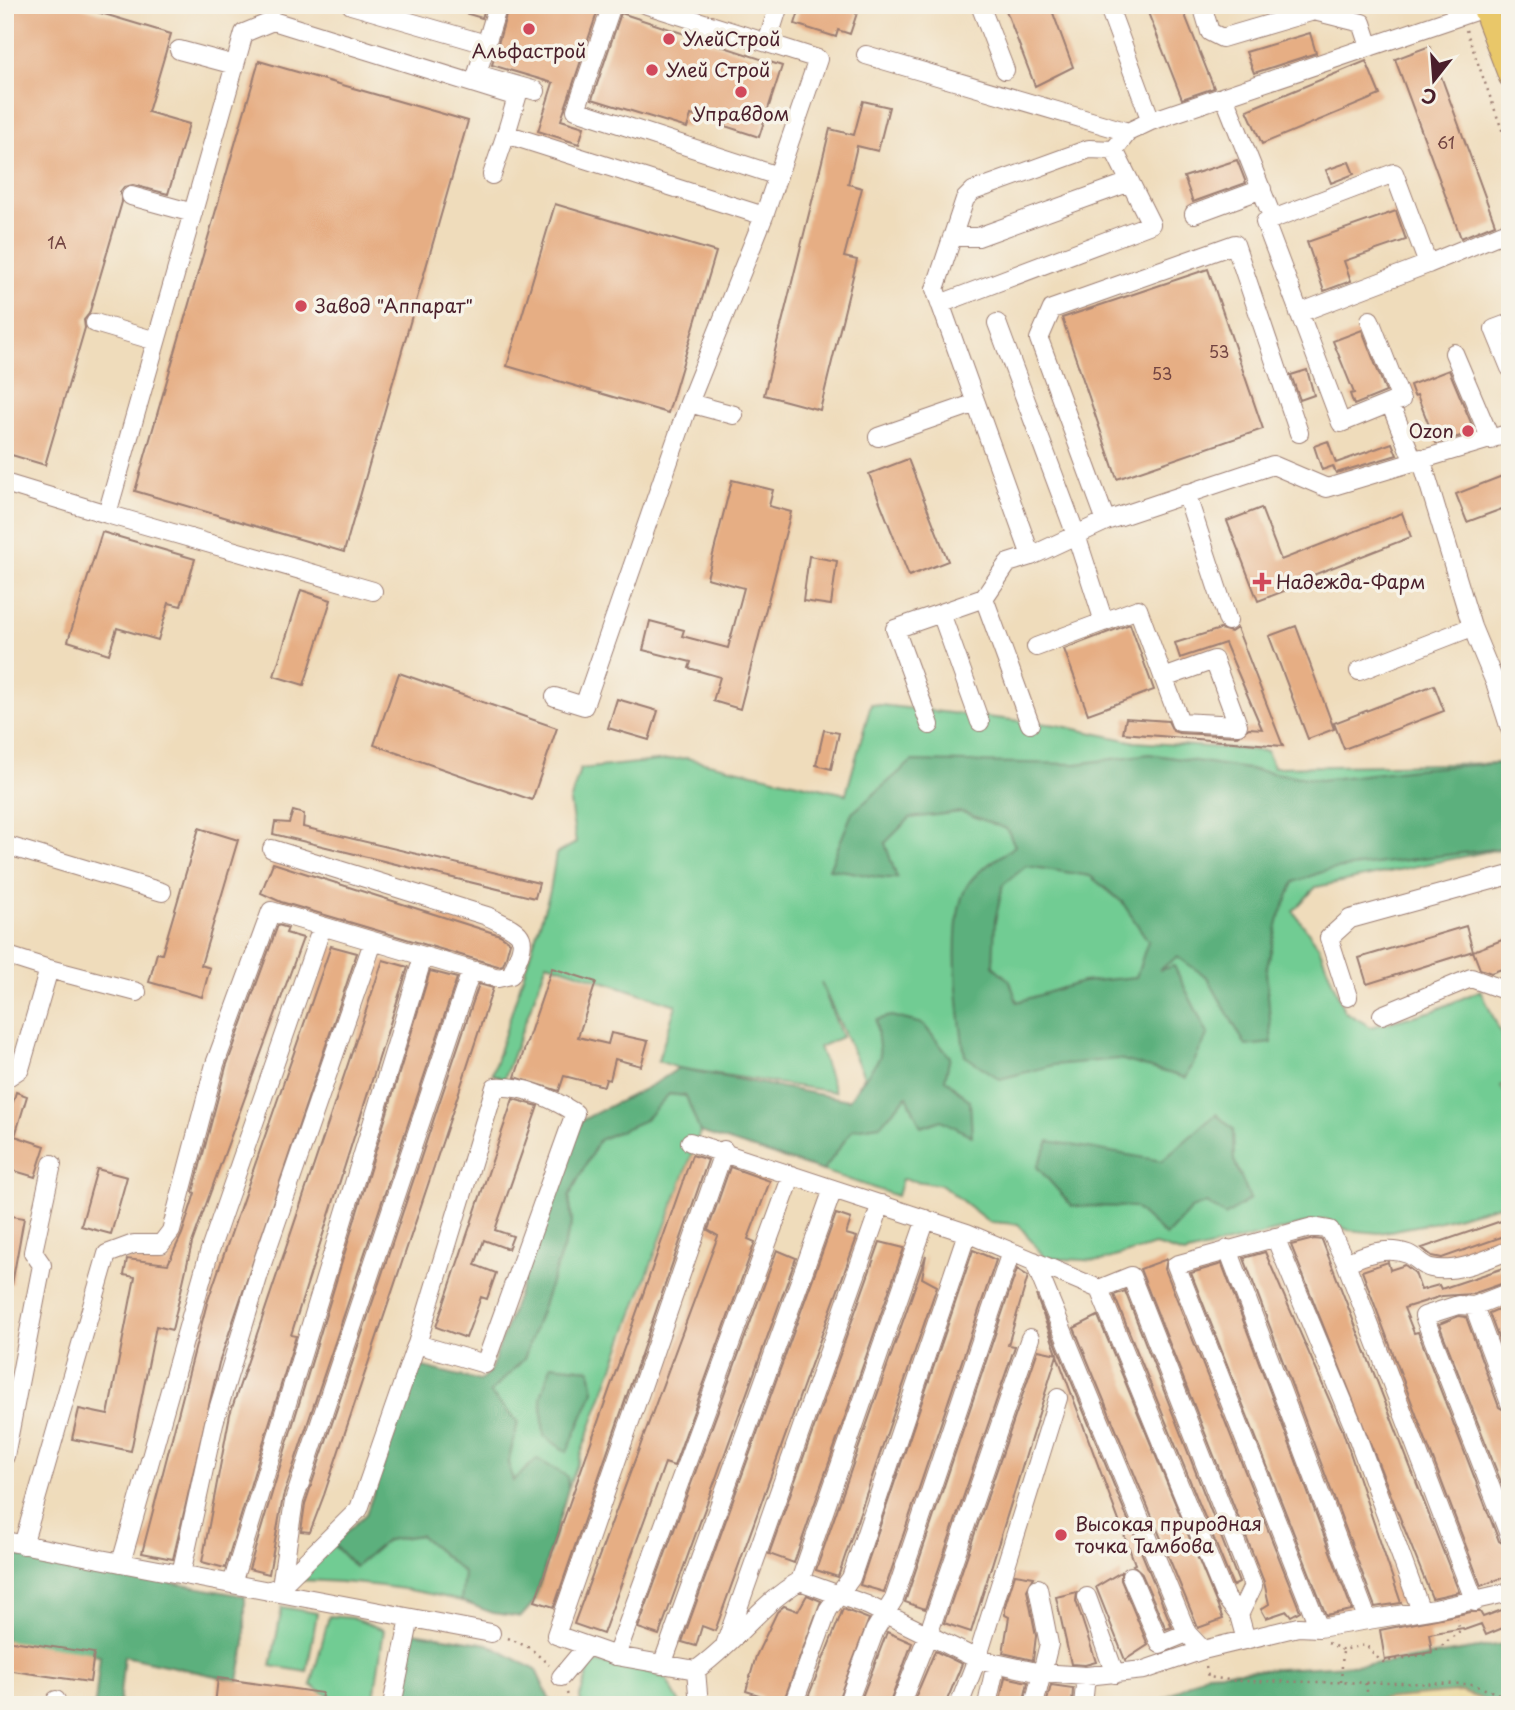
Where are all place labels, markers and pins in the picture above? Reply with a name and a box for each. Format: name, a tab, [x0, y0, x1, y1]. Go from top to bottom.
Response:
marker: Альфастрой	[521, 21, 537, 37]
place label: УлейСтрой	[683, 24, 781, 52]
marker: УлейСтрой	[661, 31, 677, 47]
place label: Альфастрой	[472, 36, 586, 64]
place label: Улей Строй	[666, 55, 770, 83]
marker: Улей Строй	[644, 62, 660, 78]
marker: Управдом	[733, 84, 749, 100]
place label: Управдом	[693, 99, 789, 127]
place label: Завод "Аппарат"	[315, 291, 473, 319]
marker: Завод "Аппарат"	[293, 298, 309, 314]
place label: Ozon	[1409, 416, 1454, 444]
marker: Ozon	[1460, 423, 1476, 439]
place label: Надежда-Фарм	[1276, 567, 1425, 595]
marker: Надежда-Фарм	[1254, 574, 1270, 590]
place label: Высокая природная точка Тамбова	[1075, 1509, 1262, 1559]
marker: Высокая природная точка Тамбова	[1053, 1527, 1069, 1543]

